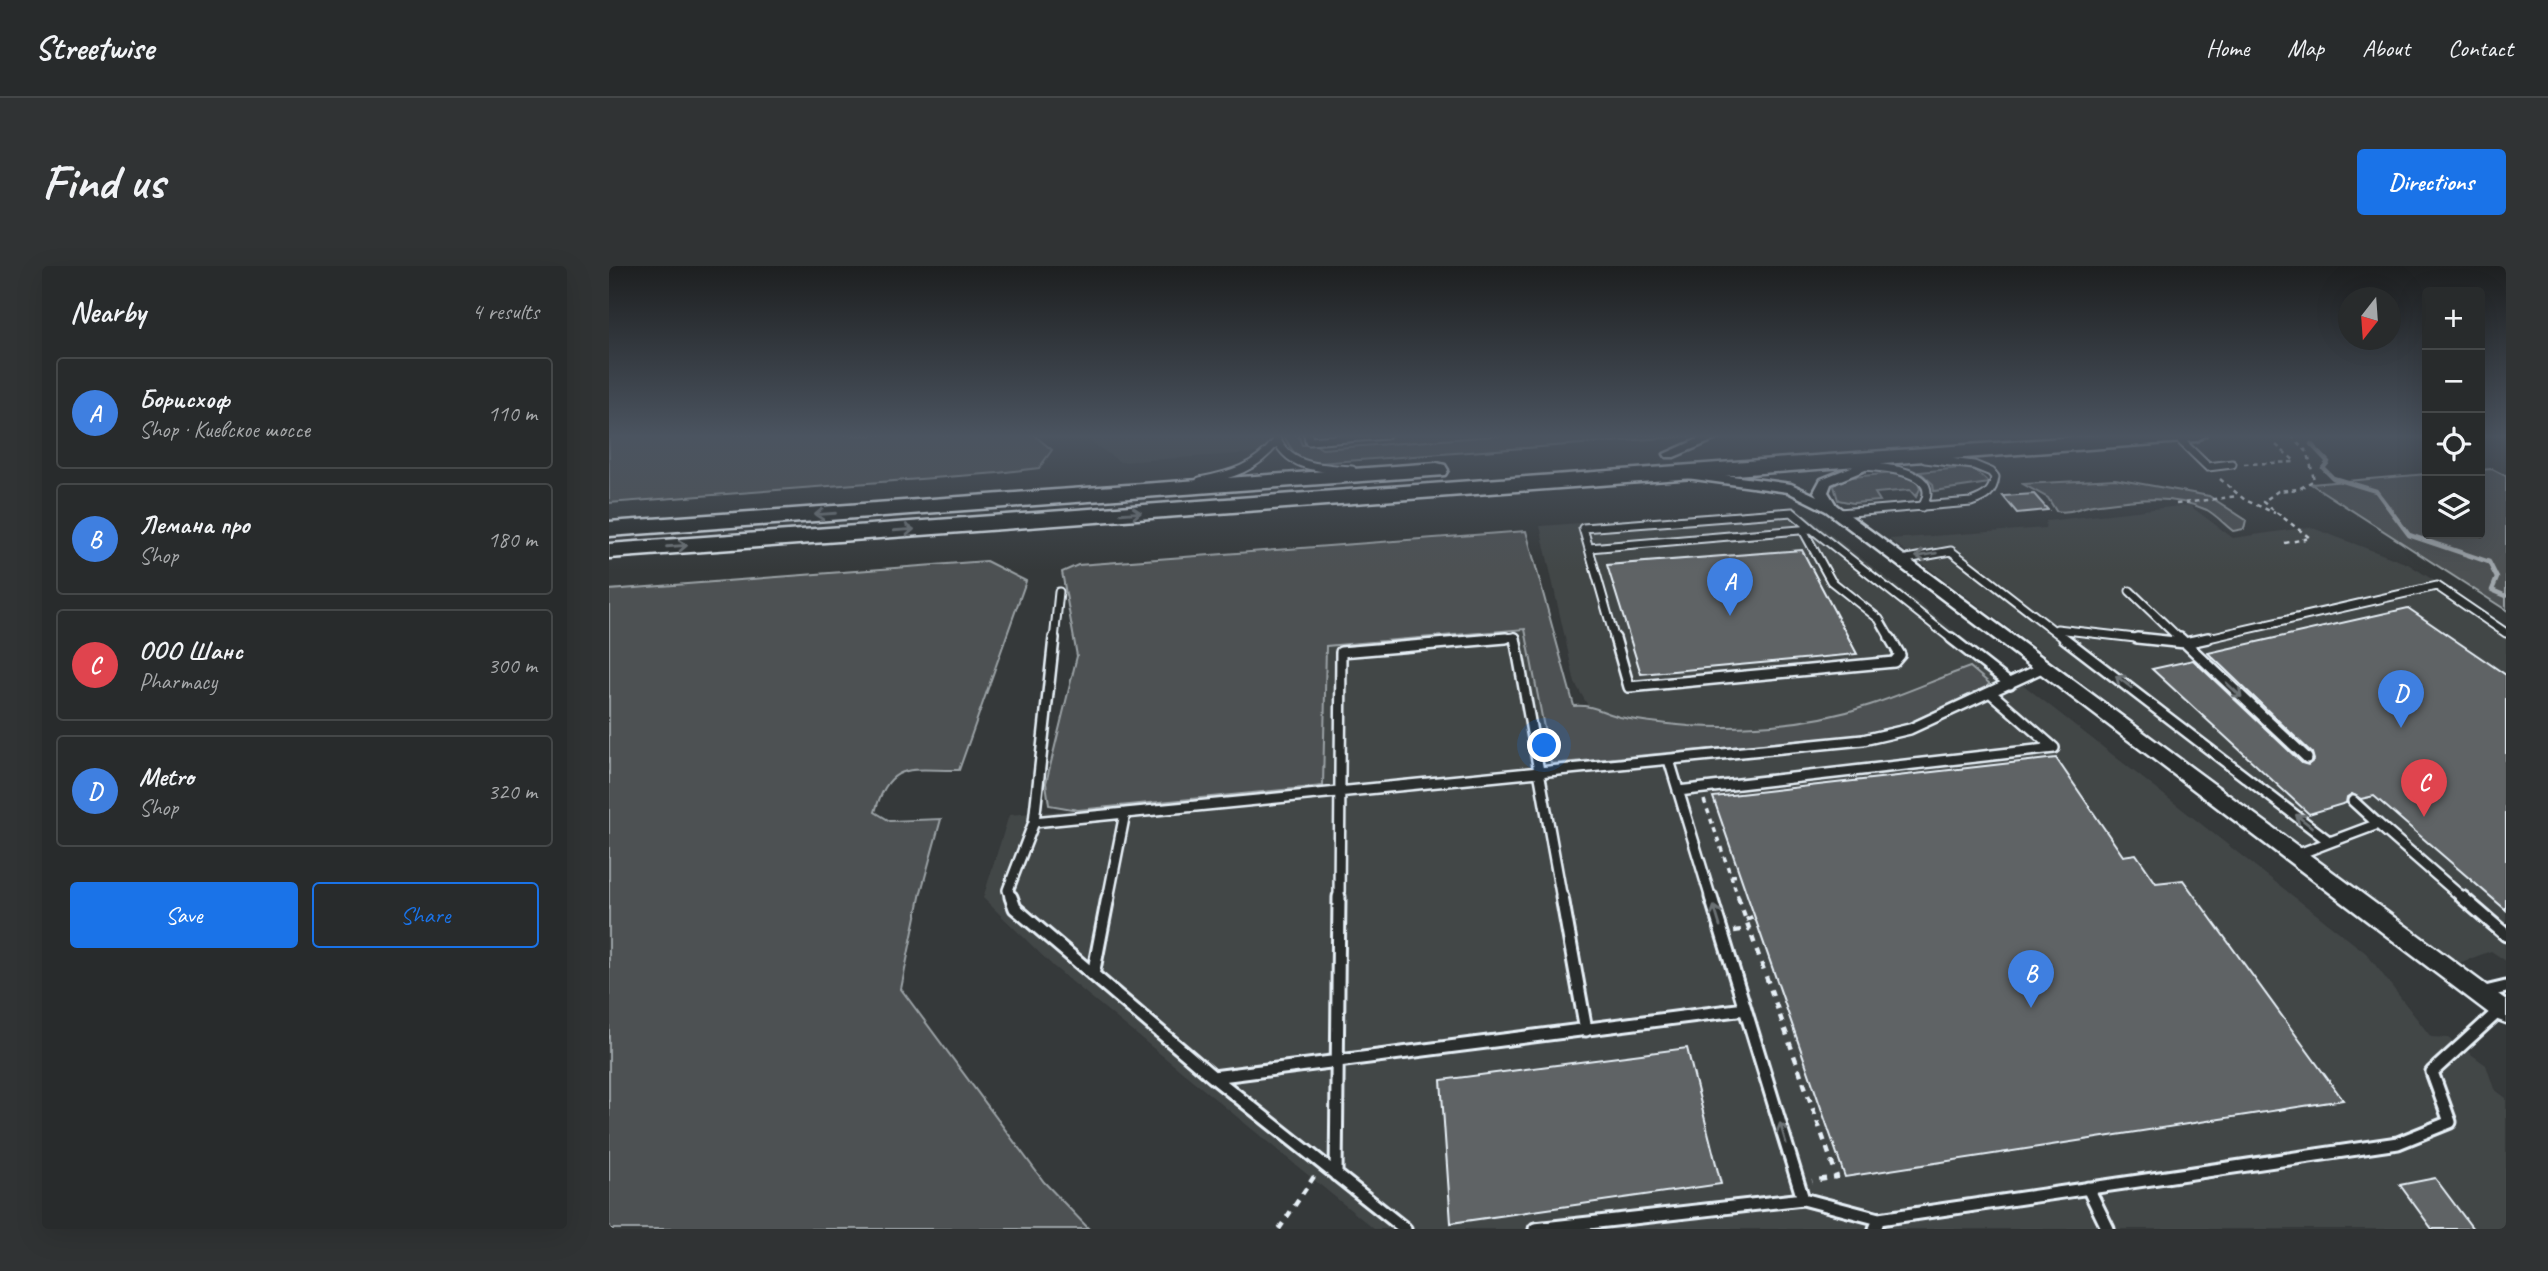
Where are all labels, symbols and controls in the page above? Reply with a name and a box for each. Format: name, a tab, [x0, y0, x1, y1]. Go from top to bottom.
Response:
text: Streetwise	[35, 27, 154, 69]
text: Home	[2206, 33, 2249, 63]
text: Map	[2287, 33, 2324, 63]
text: About	[2362, 33, 2410, 63]
text: Contact	[2448, 33, 2513, 63]
button: Directions	[2357, 149, 2506, 215]
text: Find us	[42, 151, 164, 213]
north arrow	[2338, 287, 2401, 350]
map controls	[2422, 287, 2485, 539]
button: +	[2422, 287, 2485, 350]
text: Nearby	[70, 293, 146, 331]
text: 4 results	[472, 297, 539, 326]
button: −	[2422, 350, 2485, 413]
text: Борисхоф	[139, 382, 230, 415]
text: A	[89, 399, 101, 428]
text: 110 m	[488, 399, 537, 428]
button: locate	[2422, 413, 2485, 476]
text: Shop · Киевское шоссе	[139, 415, 310, 444]
button: layers	[2422, 476, 2485, 539]
one-way arrow	[1119, 506, 1142, 519]
text: Лемана про	[139, 508, 249, 541]
one-way arrow	[814, 508, 836, 521]
one-way arrow	[892, 523, 915, 536]
text: B	[89, 525, 101, 554]
text: 180 m	[488, 525, 537, 554]
one-way arrow	[665, 539, 688, 552]
text: Shop	[139, 541, 178, 570]
one-way arrow	[1915, 549, 1937, 562]
pin: A	[1707, 558, 1753, 616]
text: ООО Шанс	[139, 634, 243, 667]
text: C	[90, 651, 100, 680]
text: 300 m	[488, 651, 537, 680]
text: Pharmacy	[139, 667, 217, 696]
pin: D	[2378, 670, 2424, 728]
one-way arrow	[2115, 674, 2134, 689]
one-way arrow	[2225, 681, 2242, 698]
your location	[1527, 728, 1561, 762]
pin: C	[2401, 759, 2447, 817]
text: Metro	[139, 760, 194, 793]
text: D	[88, 777, 102, 806]
text: 320 m	[488, 777, 537, 806]
text: Shop	[139, 793, 178, 822]
one-way arrow	[2295, 814, 2314, 829]
button: Save	[70, 882, 298, 948]
button: Share	[312, 882, 539, 948]
one-way arrow	[1709, 905, 1722, 927]
pin: B	[2008, 950, 2054, 1008]
one-way arrow	[1776, 1123, 1788, 1145]

